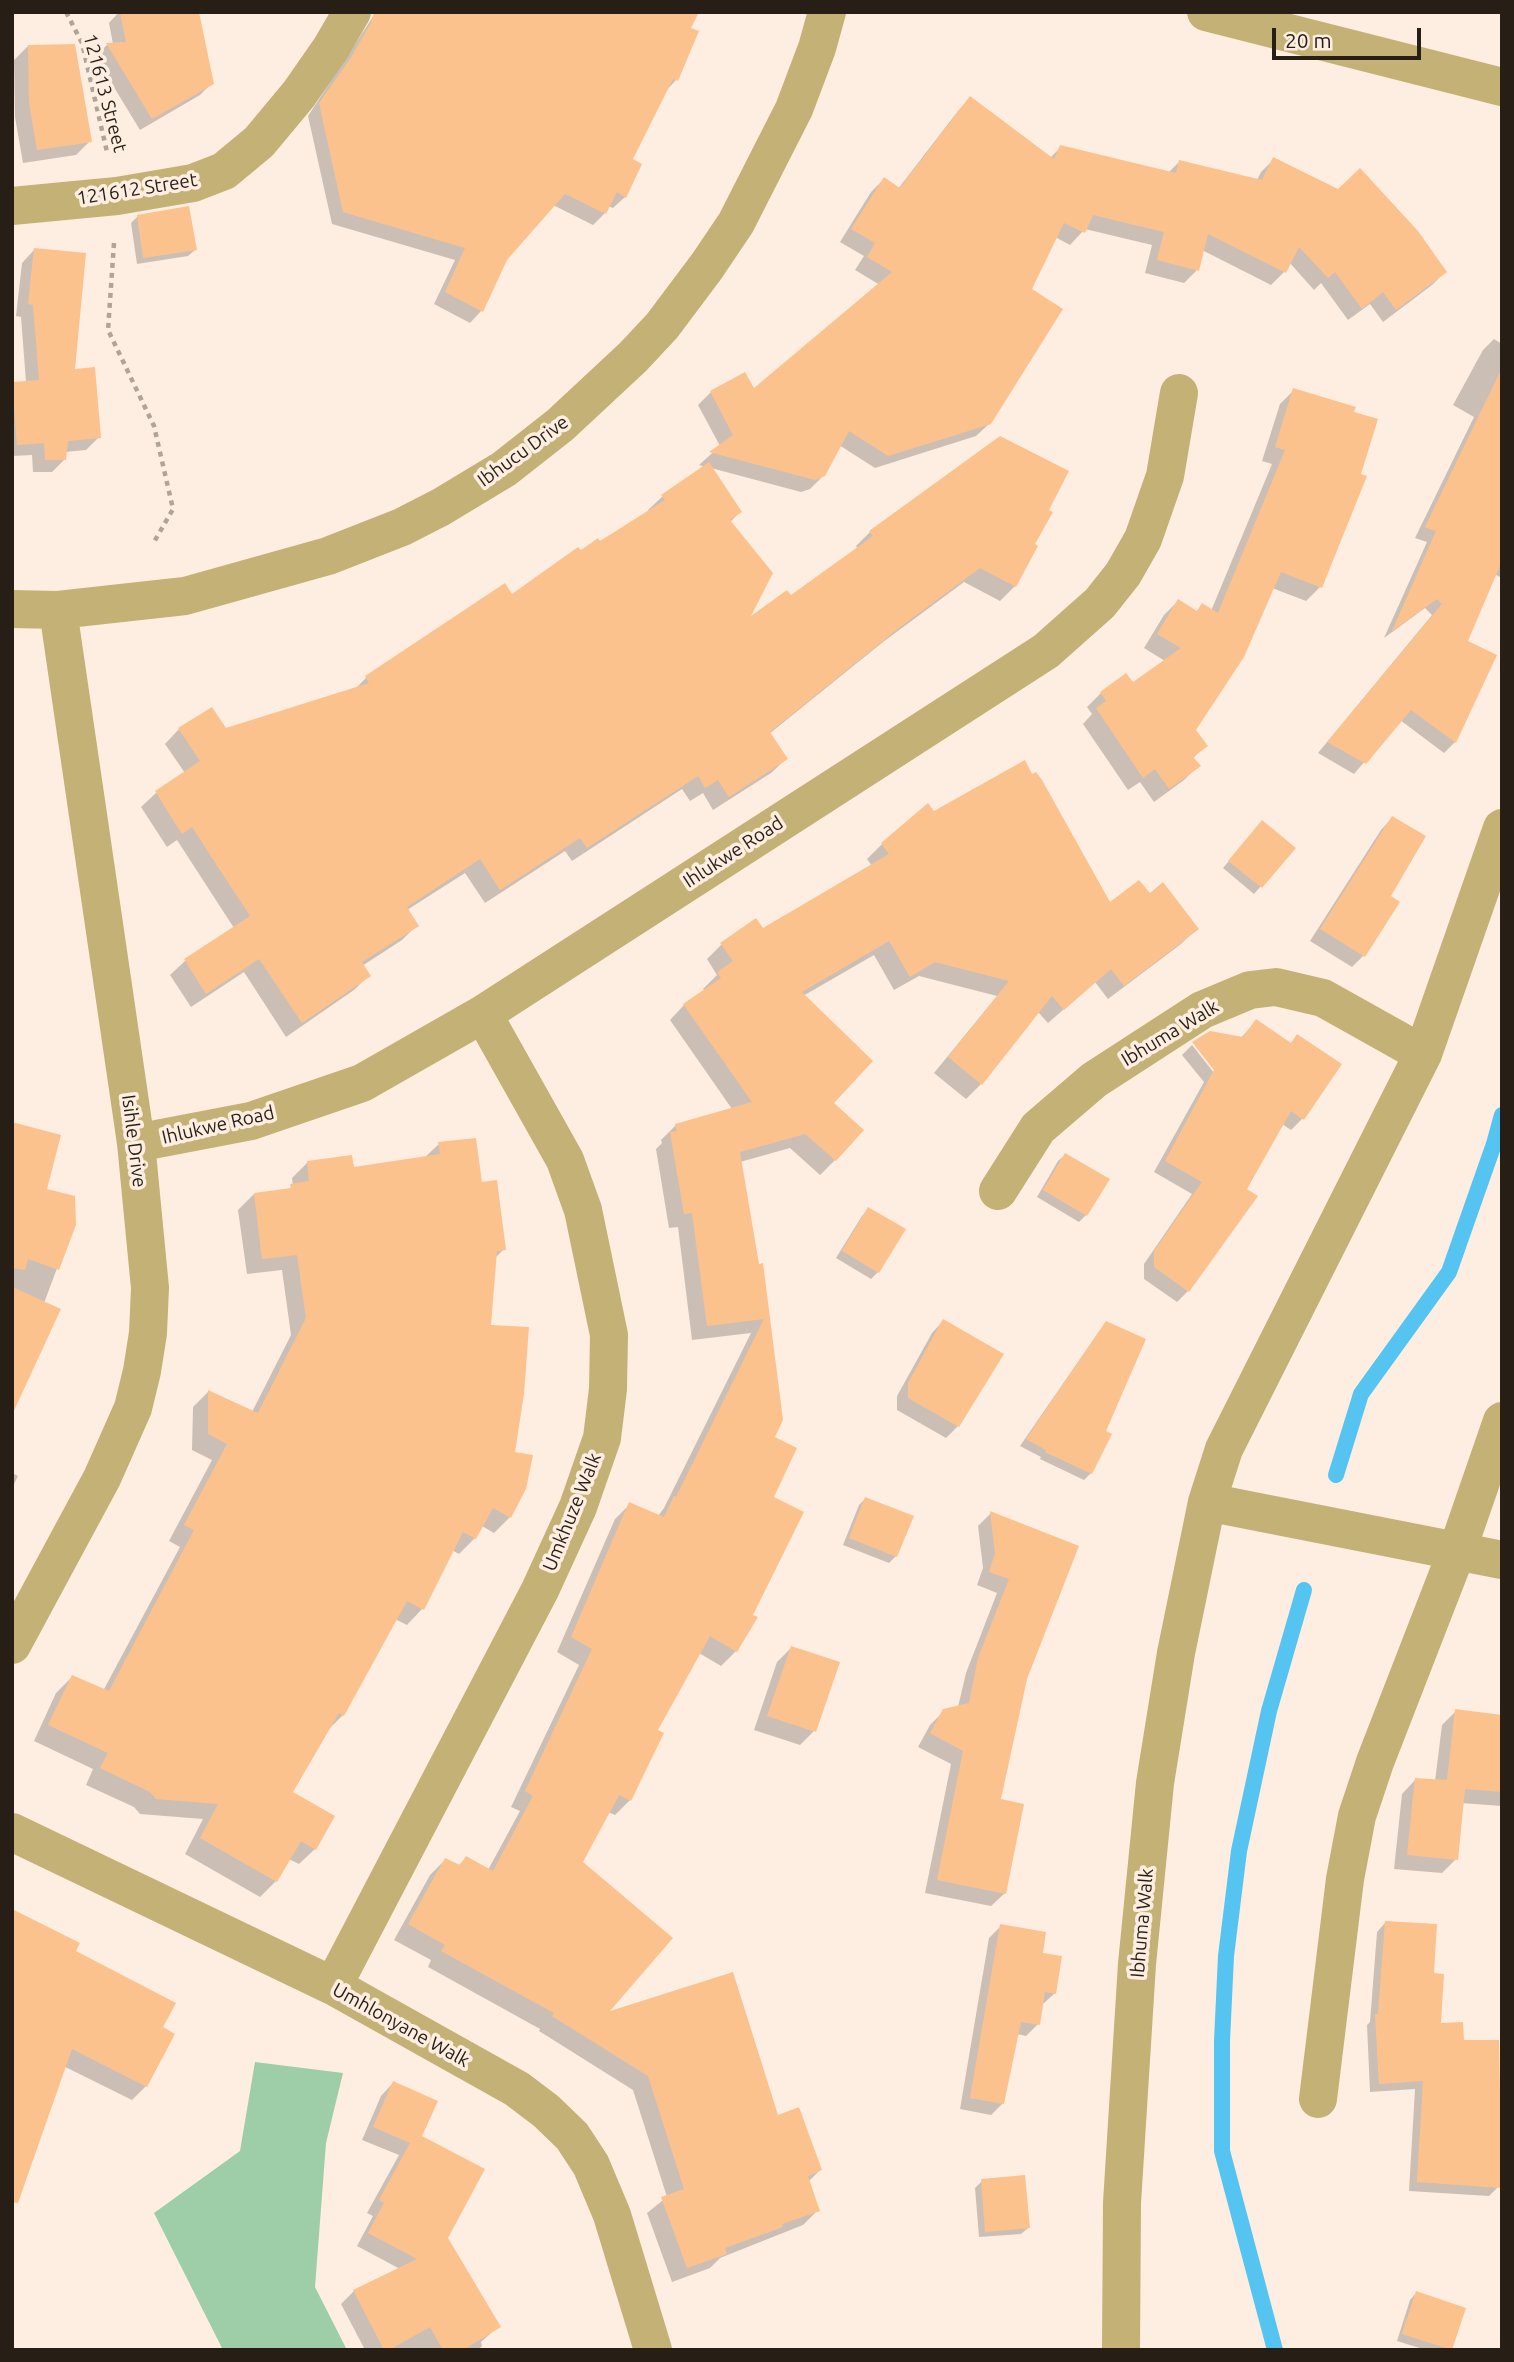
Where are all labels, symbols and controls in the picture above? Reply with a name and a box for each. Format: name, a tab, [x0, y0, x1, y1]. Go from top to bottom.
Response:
scale bar	[1276, 14, 1425, 58]
text: 20 m	[1285, 28, 1332, 52]
street label: 121613 Street	[78, 31, 132, 155]
street label: 121612 Street	[75, 168, 199, 210]
street label: Ibhucu Drive	[473, 410, 573, 492]
street label: Ihlukwe Road	[679, 811, 787, 893]
street label: Ibhuma Walk	[1117, 995, 1223, 1071]
street label: Isihle Drive	[117, 1093, 151, 1189]
street label: Ihlukwe Road	[160, 1101, 276, 1149]
street label: Umkhuze Walk	[538, 1449, 606, 1575]
street label: Ibhuma Walk	[1126, 1867, 1158, 1979]
street label: Umhlonyane Walk	[329, 1978, 473, 2072]

